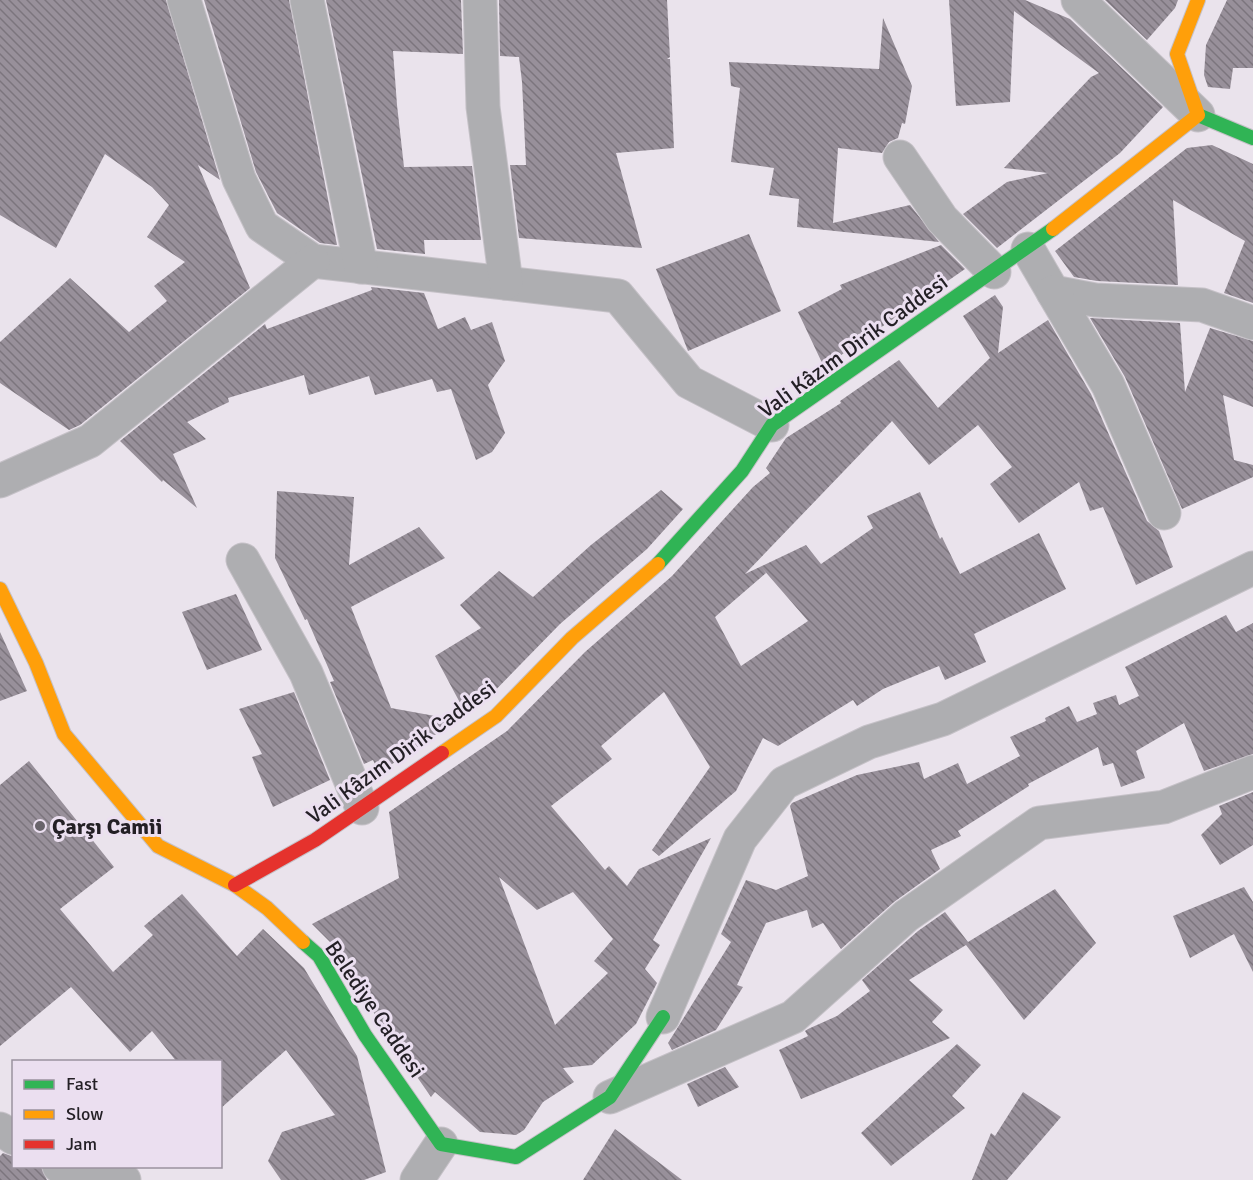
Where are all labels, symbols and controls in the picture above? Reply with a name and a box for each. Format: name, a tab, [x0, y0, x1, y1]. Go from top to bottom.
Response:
street label: Vali Kâzım Dirik Caddesi	[753, 268, 953, 424]
street label: Vali Kâzım Dirik Caddesi	[301, 674, 501, 830]
place label: Çarşı Camii	[52, 813, 162, 840]
marker: Çarşı Camii	[33, 819, 47, 833]
street label: Belediye Caddesi	[319, 936, 431, 1082]
legend	[12, 1060, 222, 1168]
text: Fast	[66, 1073, 98, 1095]
text: Slow	[66, 1103, 103, 1125]
text: Jam	[66, 1133, 97, 1155]

